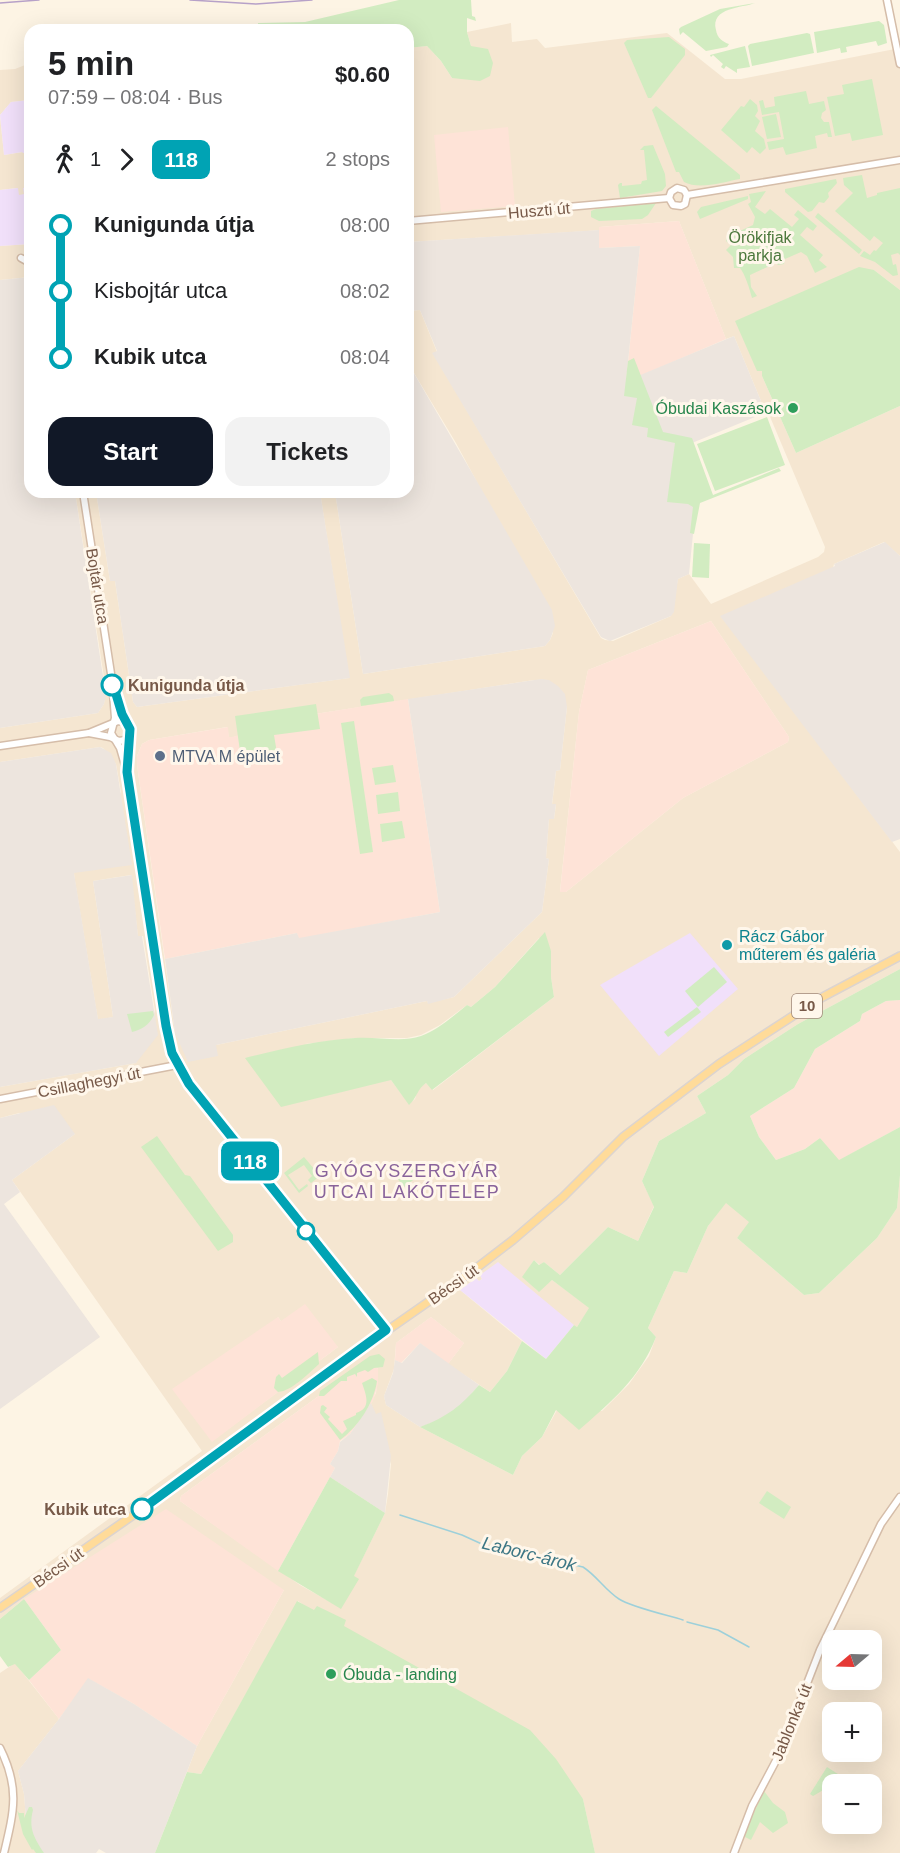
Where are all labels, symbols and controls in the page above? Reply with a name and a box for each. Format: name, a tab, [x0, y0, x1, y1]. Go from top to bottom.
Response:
text: 5 min	[48, 45, 134, 82]
text: $0.60	[335, 62, 390, 87]
text: 07:59 – 08:04 · Bus	[48, 86, 223, 108]
icon: walk	[48, 143, 81, 176]
icon: forward	[110, 143, 143, 176]
text: 1	[90, 148, 101, 170]
text: 118	[164, 148, 198, 171]
text: 2 stops	[326, 148, 390, 170]
street label: Huszti út	[507, 199, 571, 222]
text: Kunigunda útja	[94, 212, 254, 237]
text: 08:00	[340, 214, 390, 236]
park label: Örökifjak parkja	[728, 229, 793, 264]
text: Kisbojtár utca	[94, 278, 227, 303]
text: 08:02	[340, 280, 390, 302]
text: Kubik utca	[94, 344, 206, 369]
text: 08:04	[340, 346, 390, 368]
place label: Óbudai Kaszások	[656, 399, 782, 417]
marker: Óbudai Kaszások	[786, 401, 800, 415]
button: Start	[48, 417, 213, 486]
button: Tickets	[225, 417, 390, 486]
street label: Bojtár utca	[83, 547, 112, 625]
marker: Kunigunda útja	[101, 674, 123, 696]
place label: Kunigunda útja	[128, 677, 245, 694]
place label: MTVA M épület	[172, 748, 281, 765]
marker: MTVA M épület	[153, 749, 167, 763]
place label: Rácz Gábor műterem és galéria	[739, 928, 876, 963]
marker: Rácz Gábor műterem és galéria	[720, 938, 734, 952]
road number: 10	[792, 994, 822, 1018]
street label: Csillaghegyi út	[36, 1064, 142, 1101]
line badge: 118	[216, 1142, 284, 1180]
text: 118	[233, 1150, 267, 1173]
district label: GYÓGYSZERGYÁR UTCAI LAKÓTELEP	[314, 1160, 500, 1202]
unlabelled marker	[297, 1222, 315, 1240]
street label: Bécsi út	[425, 1261, 482, 1308]
marker: Kubik utca	[131, 1498, 153, 1520]
place label: Kubik utca	[44, 1501, 126, 1518]
water label: Laborc-árok	[480, 1533, 579, 1576]
street label: Bécsi út	[30, 1544, 87, 1591]
north arrow	[822, 1630, 882, 1690]
map controls	[822, 1630, 882, 1834]
place label: Óbuda - landing	[343, 1665, 457, 1683]
marker: Óbuda - landing	[324, 1667, 338, 1681]
street label: Jablonka út	[768, 1681, 815, 1763]
button: +	[822, 1702, 882, 1762]
button: −	[822, 1774, 882, 1834]

